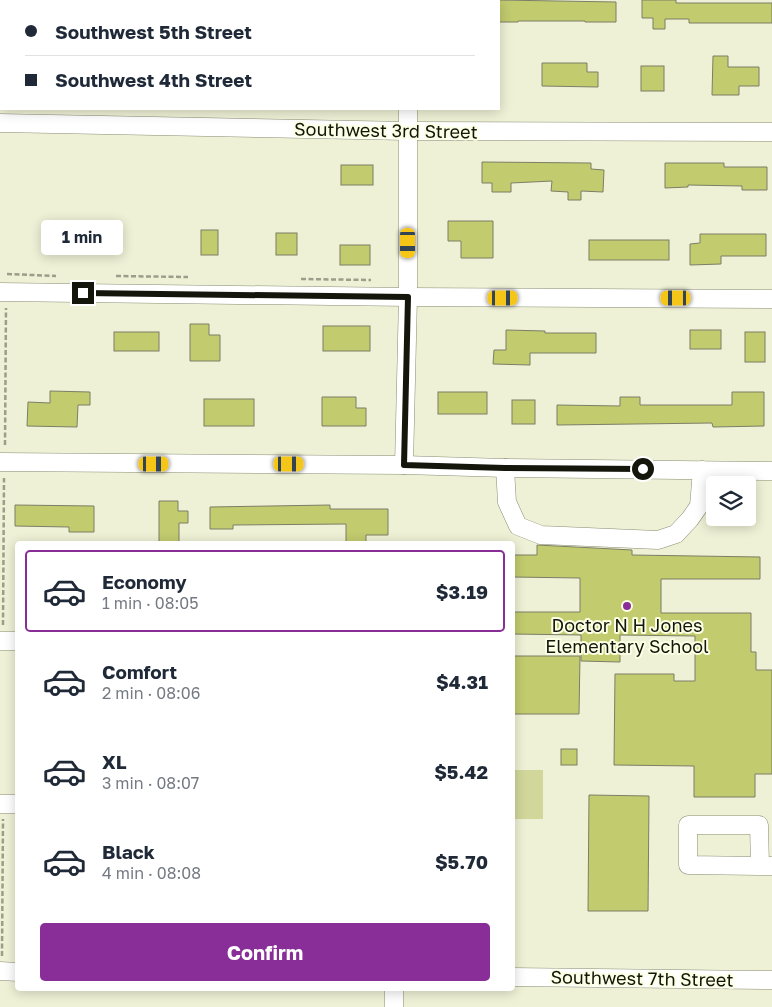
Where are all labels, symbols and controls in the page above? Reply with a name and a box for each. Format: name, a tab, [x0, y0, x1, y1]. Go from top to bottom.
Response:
text: Southwest 5th Street	[55, 20, 252, 43]
text: Southwest 4th Street	[55, 68, 252, 91]
street label: Southwest 3rd Street	[294, 117, 478, 143]
callout: 1 min	[42, 220, 124, 256]
text: 1 min	[62, 227, 102, 247]
car	[400, 228, 415, 258]
route end	[72, 282, 94, 304]
car	[488, 291, 518, 306]
car	[661, 291, 691, 306]
car	[139, 457, 169, 472]
car	[274, 457, 304, 472]
route start	[632, 458, 654, 480]
map controls	[706, 476, 756, 526]
button: layers	[706, 476, 756, 526]
icon: car	[42, 569, 87, 614]
text: Economy	[102, 570, 187, 593]
text: $3.19	[436, 580, 488, 603]
text: 1 min · 08:05	[102, 593, 199, 613]
marker: Doctor N H Jones Elementary School	[621, 600, 633, 612]
place label: Doctor N H Jones Elementary School	[545, 614, 709, 657]
icon: car	[42, 659, 87, 704]
text: Comfort	[102, 660, 177, 683]
text: $4.31	[436, 670, 488, 693]
text: 2 min · 08:06	[102, 683, 200, 703]
icon: car	[42, 749, 87, 794]
text: XL	[102, 750, 127, 773]
text: $5.42	[434, 760, 488, 783]
text: 3 min · 08:07	[102, 773, 199, 793]
icon: car	[42, 839, 87, 884]
text: Black	[102, 840, 155, 863]
text: $5.70	[435, 850, 488, 873]
text: 4 min · 08:08	[102, 863, 201, 883]
button: Confirm	[40, 923, 490, 981]
street label: Southwest 7th Street	[550, 965, 734, 991]

